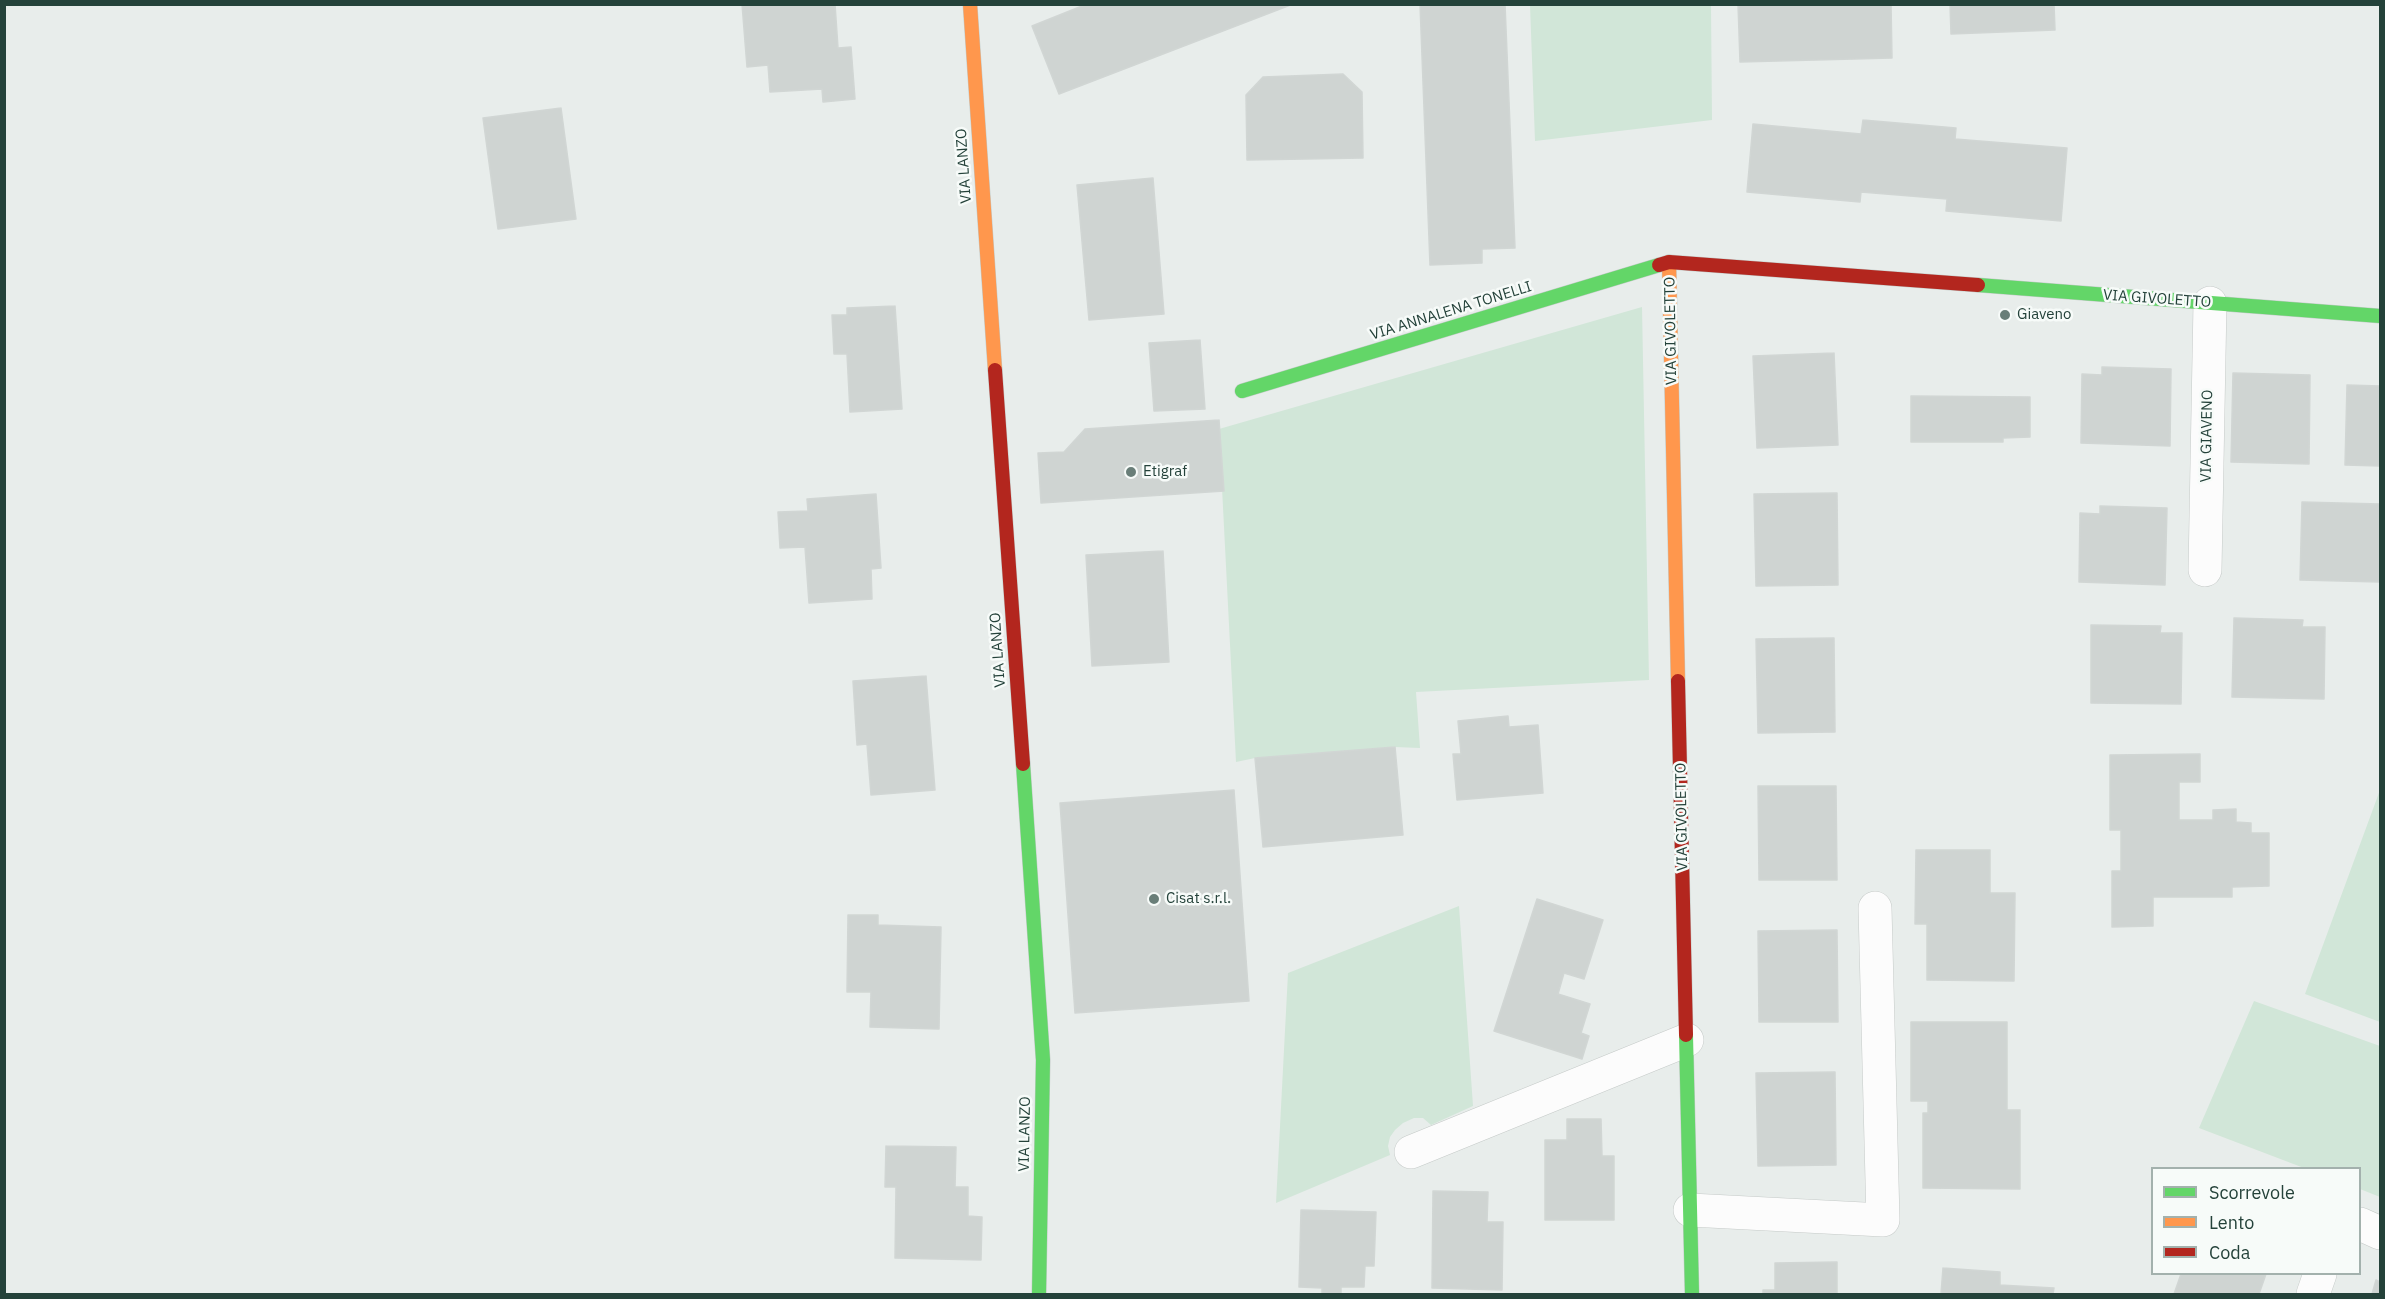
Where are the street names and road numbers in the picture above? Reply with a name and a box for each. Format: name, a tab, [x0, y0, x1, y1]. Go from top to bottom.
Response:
street label: VIA LANZO	[952, 128, 976, 204]
street label: VIA GIVOLETTO	[1661, 277, 1681, 385]
street label: VIA ANNALENA TONELLI	[1368, 278, 1534, 344]
street label: VIA GIVOLETTO	[2102, 286, 2212, 312]
street label: VIA GIAVENO	[2197, 389, 2217, 483]
street label: VIA LANZO	[986, 612, 1010, 688]
street label: VIA GIVOLETTO	[1672, 763, 1692, 871]
street label: VIA LANZO	[1015, 1096, 1035, 1172]

